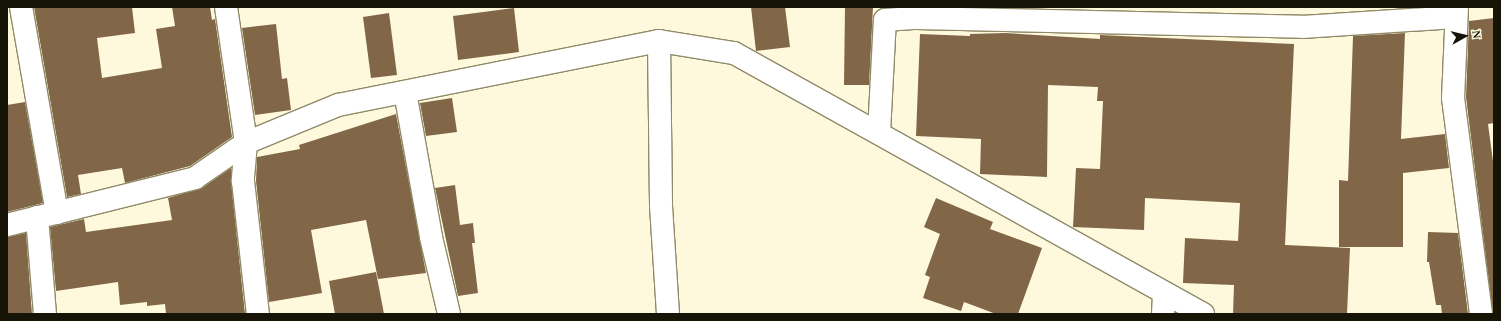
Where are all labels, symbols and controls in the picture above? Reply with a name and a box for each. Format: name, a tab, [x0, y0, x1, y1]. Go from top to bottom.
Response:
north arrow	[1445, 16, 1485, 56]
text: N	[1470, 30, 1483, 39]

